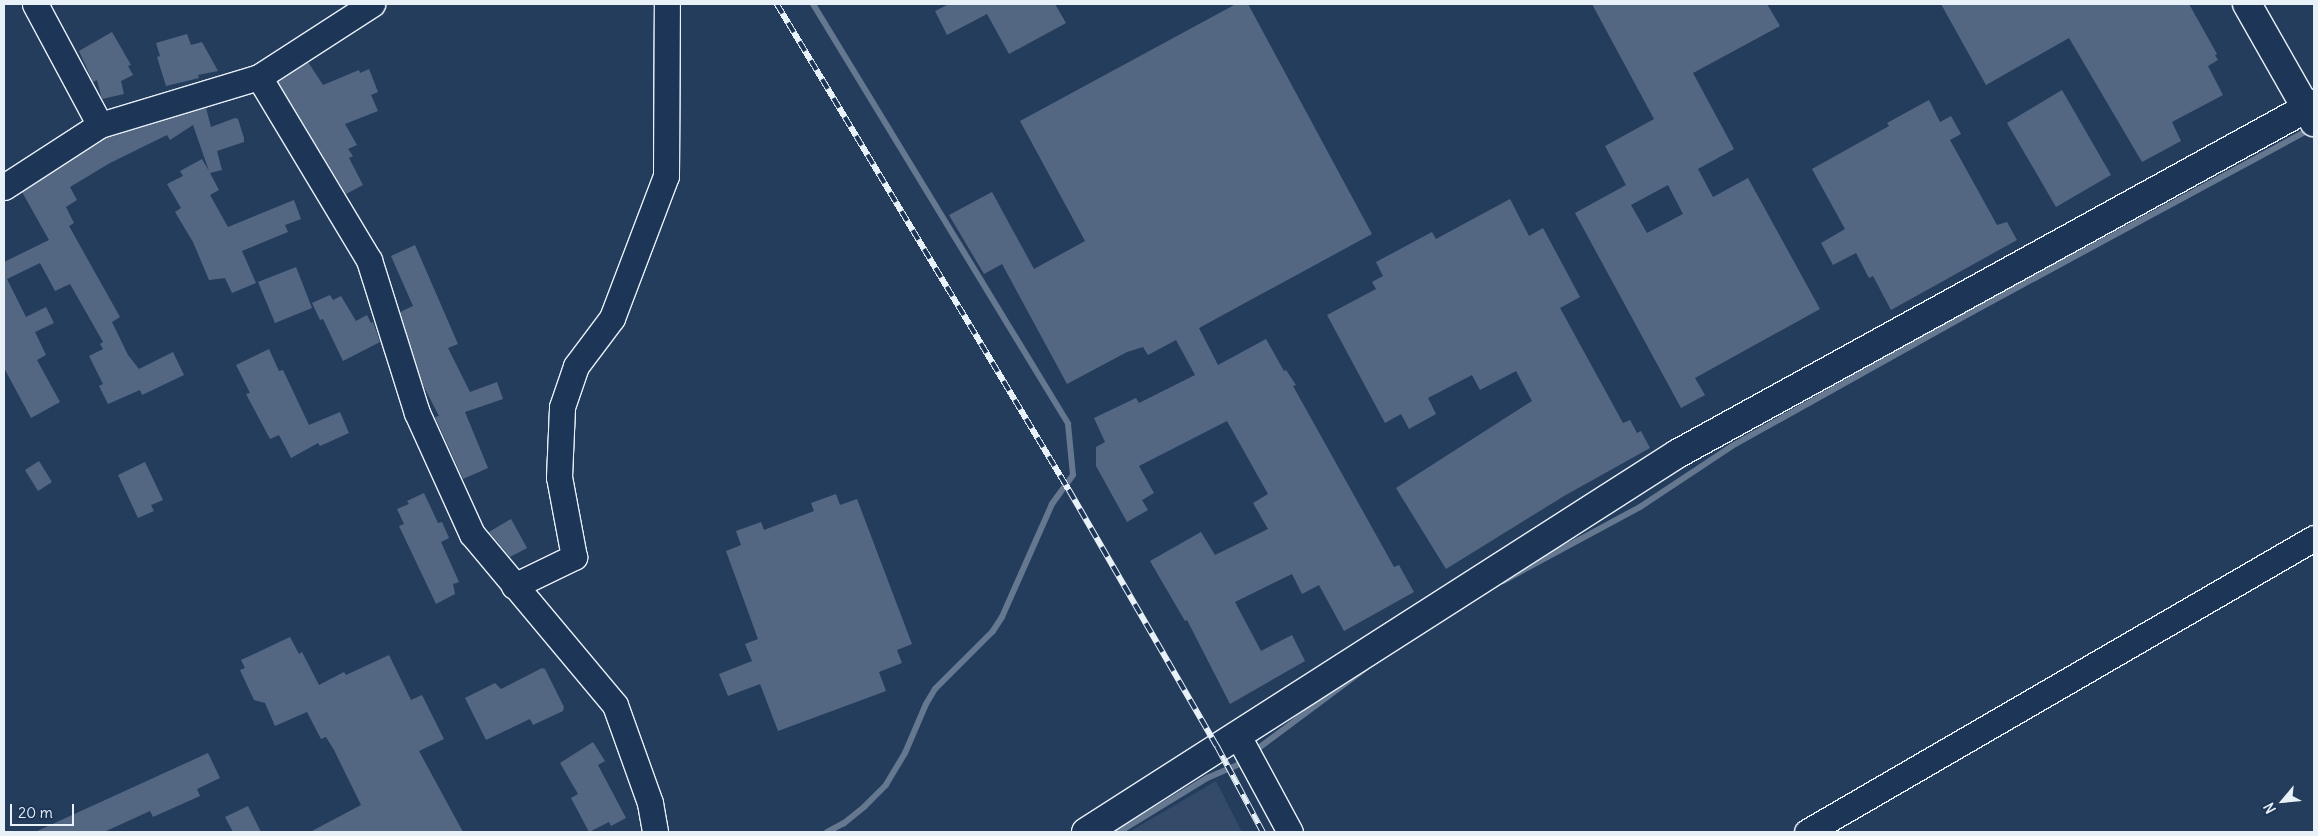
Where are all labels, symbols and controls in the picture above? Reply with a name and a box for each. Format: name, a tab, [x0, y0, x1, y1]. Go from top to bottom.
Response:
north arrow	[2258, 776, 2308, 826]
scale bar	[12, 794, 76, 826]
text: N	[2260, 800, 2280, 817]
text: 20 m	[18, 803, 53, 822]

